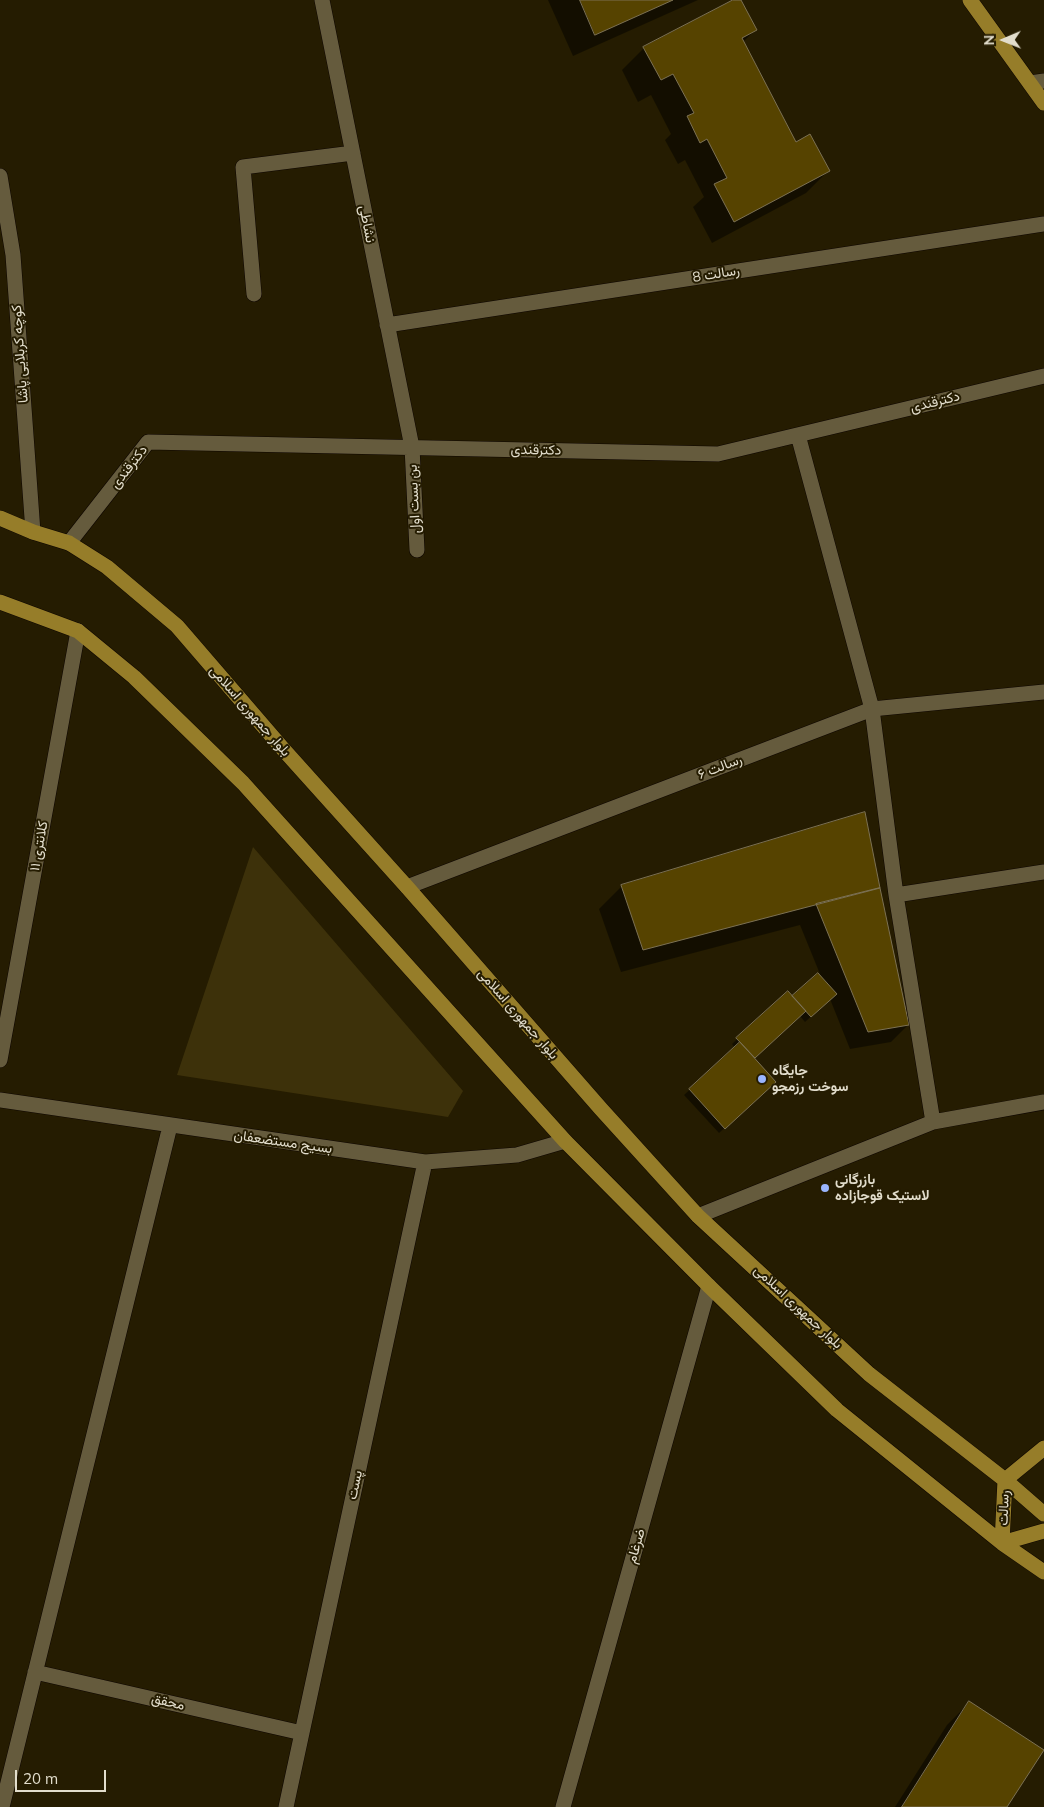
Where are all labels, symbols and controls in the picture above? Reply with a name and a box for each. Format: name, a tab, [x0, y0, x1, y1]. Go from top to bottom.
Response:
north arrow	[979, 15, 1029, 65]
text: N	[980, 35, 998, 46]
street label: نشاطی	[355, 204, 379, 244]
street label: رسالت 8	[691, 262, 741, 286]
street label: کوچه کربلایی پاشا	[8, 304, 32, 404]
street label: دکترقندی	[908, 388, 962, 416]
street label: دکترقندی	[511, 441, 561, 459]
street label: دکترقندی	[107, 442, 151, 492]
street label: بن بست اول	[404, 464, 424, 534]
street label: بلوار جمهوری اسلامی	[206, 662, 294, 760]
street label: رسالت ۶	[696, 751, 744, 783]
street label: کلانتری ۱۱	[26, 820, 52, 872]
street label: بلوار جمهوری اسلامی	[474, 965, 562, 1063]
place label: جایگاه سوخت رزمجو	[772, 1063, 848, 1096]
marker: جایگاه سوخت رزمجو	[756, 1073, 768, 1085]
street label: بسیج مستضعفان	[233, 1127, 333, 1157]
place label: بازرگانی لاستیک قوجازاده	[835, 1172, 929, 1204]
marker: بازرگانی لاستیک قوجازاده	[819, 1182, 831, 1194]
street label: بلوار جمهوری اسلامی	[750, 1262, 846, 1352]
street label: پست	[344, 1469, 366, 1501]
street label: رسالت	[995, 1490, 1013, 1526]
street label: ضرغام	[623, 1527, 649, 1565]
street label: محقق	[150, 1690, 186, 1714]
scale bar	[18, 1760, 109, 1792]
text: 20 m	[23, 1769, 58, 1788]

